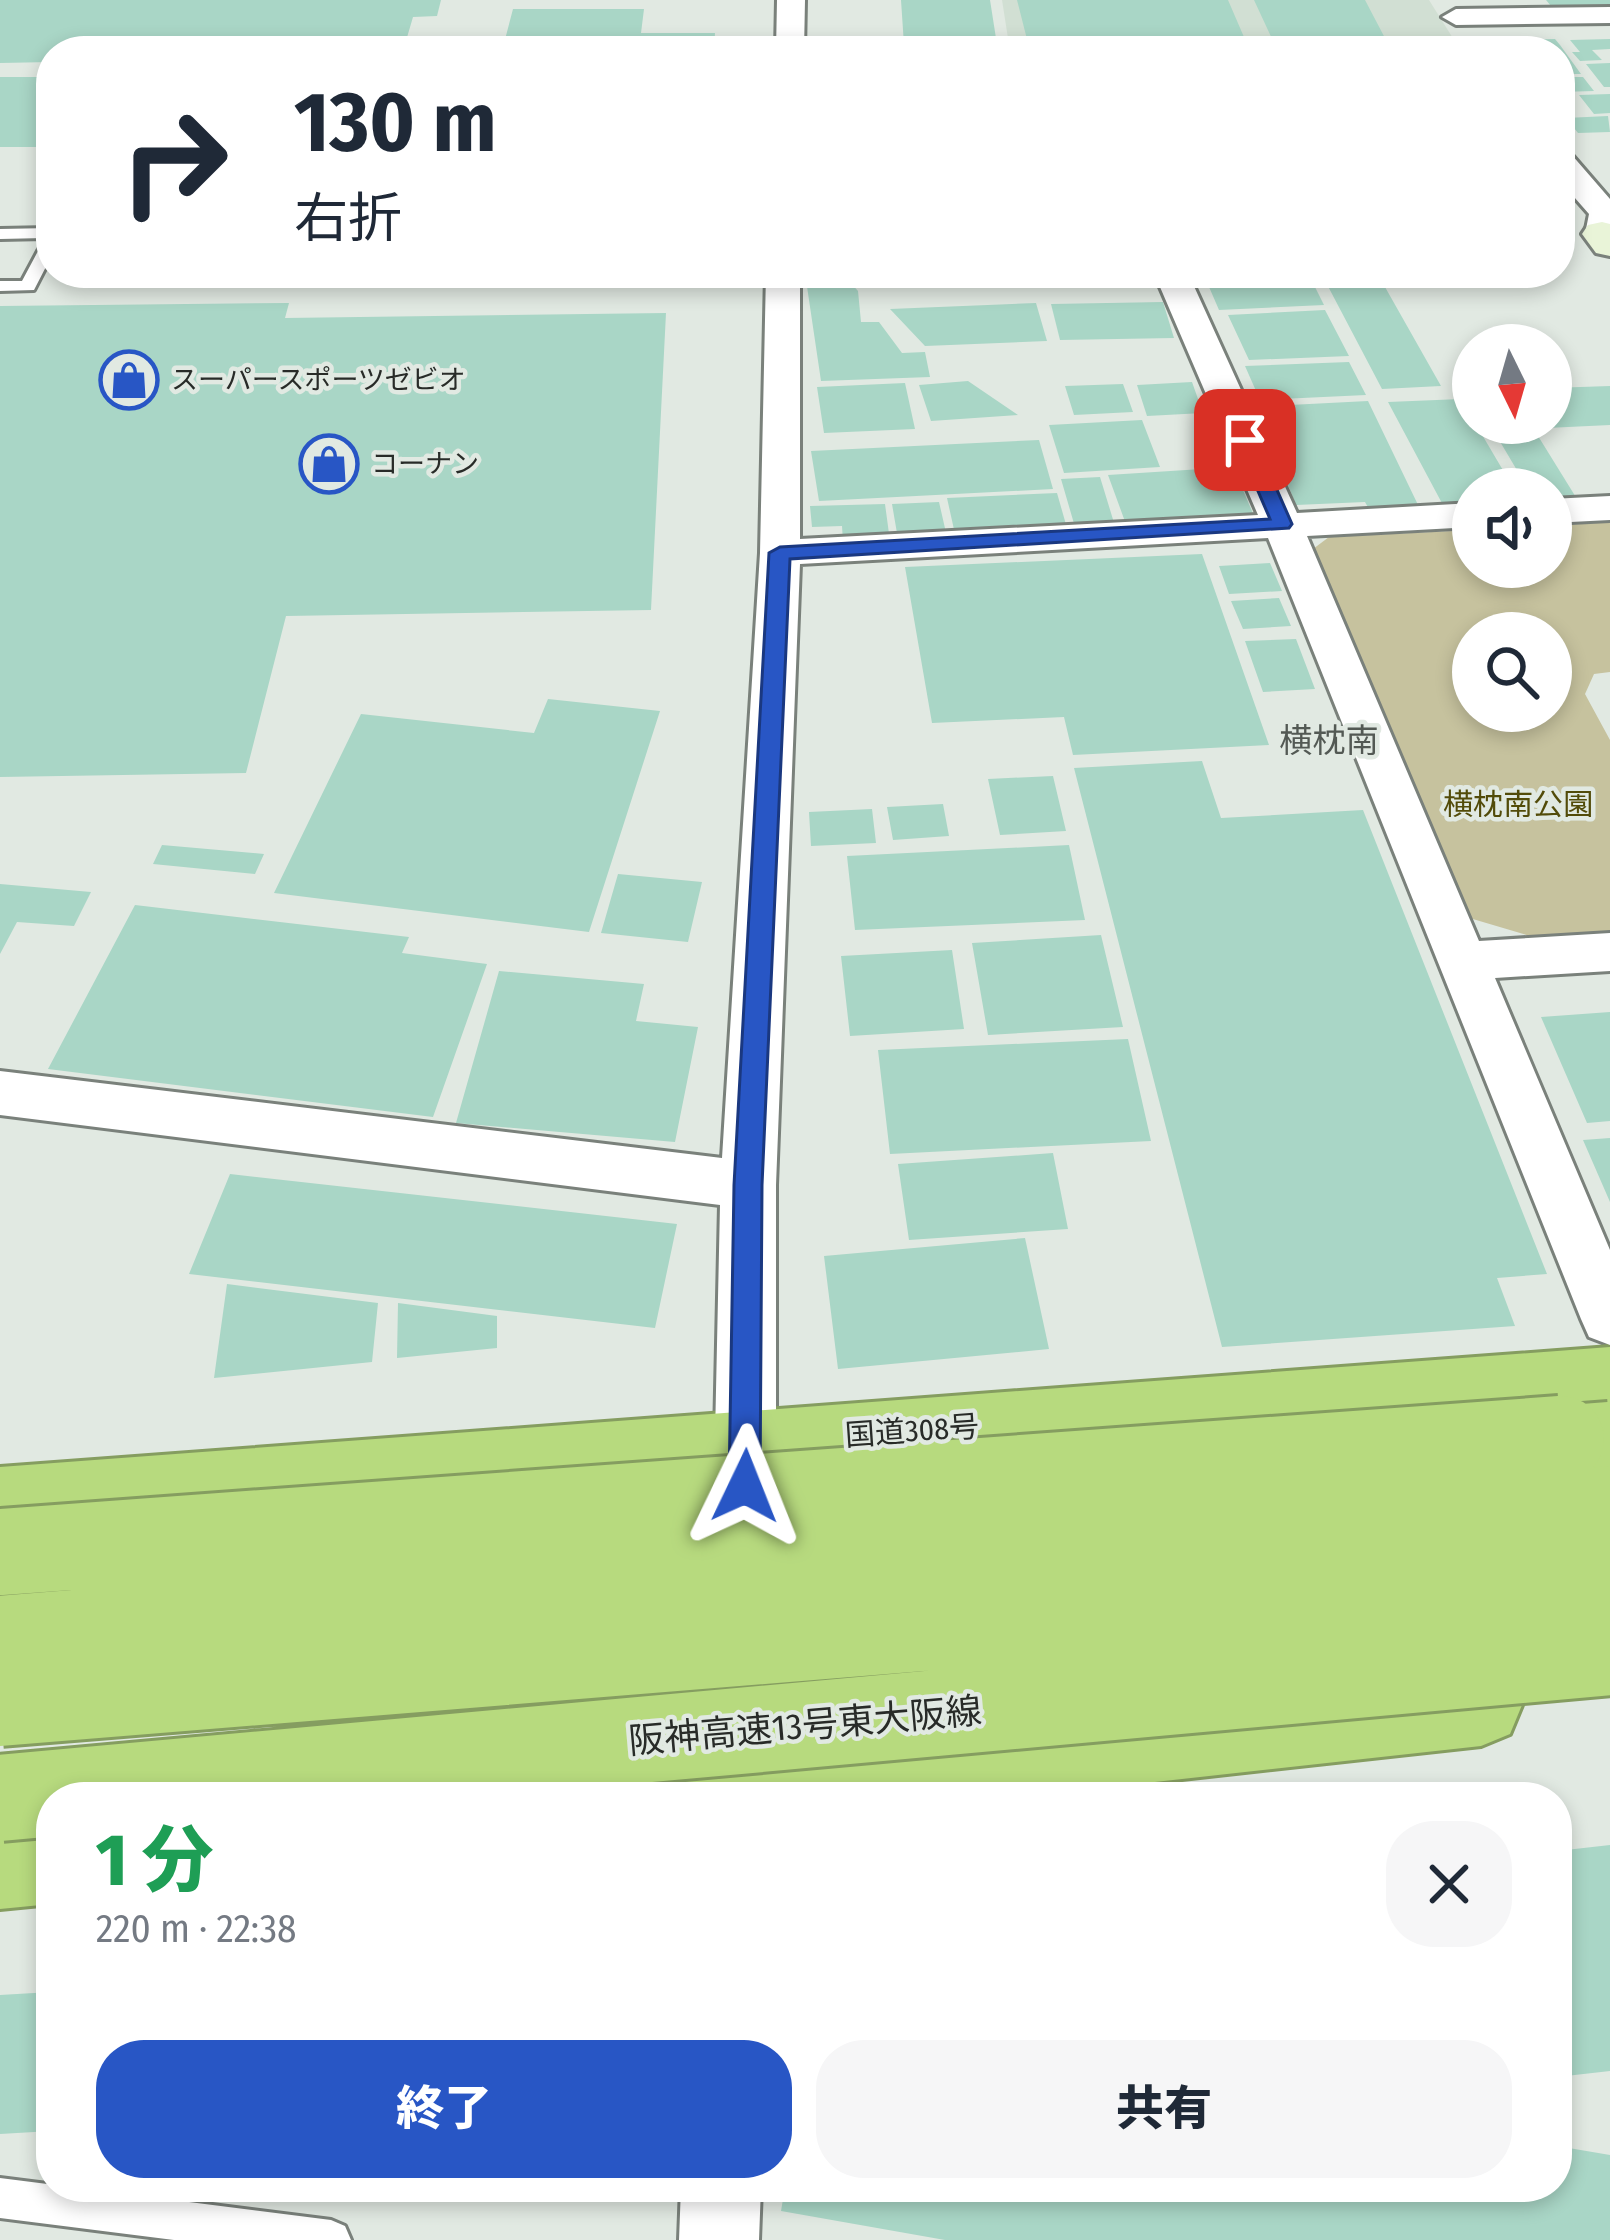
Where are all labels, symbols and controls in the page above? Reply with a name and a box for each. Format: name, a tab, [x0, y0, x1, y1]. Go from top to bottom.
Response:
text: 130 m	[294, 72, 497, 173]
icon: right	[96, 84, 252, 240]
text: 右折	[294, 187, 402, 251]
north arrow	[1452, 324, 1572, 444]
map controls	[1452, 324, 1572, 732]
shop icon: スーパースポーツゼビオ	[98, 349, 160, 411]
place label: スーパースポーツゼビオ	[171, 364, 466, 396]
pin	[1194, 389, 1296, 491]
icon: arrive	[1212, 407, 1278, 473]
shop icon: コーナン	[298, 433, 360, 495]
place label: コーナン	[371, 448, 479, 480]
button: sound	[1452, 468, 1572, 588]
button: search	[1452, 612, 1572, 732]
district label: 横枕南	[1280, 721, 1379, 761]
park label: 横枕南公園	[1443, 787, 1593, 823]
street label: 国道308号	[844, 1408, 980, 1454]
position arrow	[682, 1423, 808, 1549]
street label: 阪神高速13号東大阪線	[627, 1689, 983, 1763]
text: 1 分	[96, 1818, 214, 1904]
button: close	[1386, 1821, 1512, 1947]
text: 220 m · 22:38	[96, 1906, 297, 1952]
button: 終了	[96, 2040, 792, 2178]
button: 共有	[816, 2040, 1512, 2178]

